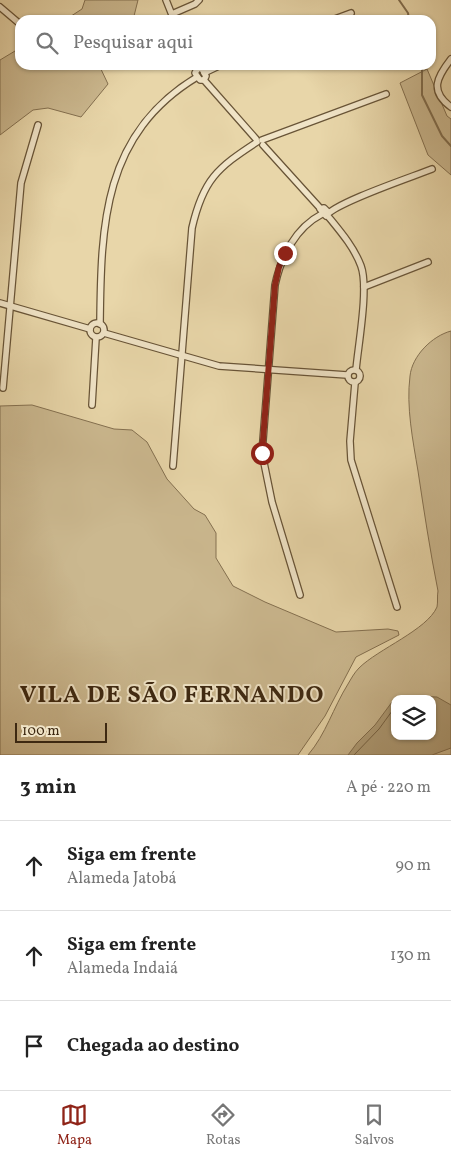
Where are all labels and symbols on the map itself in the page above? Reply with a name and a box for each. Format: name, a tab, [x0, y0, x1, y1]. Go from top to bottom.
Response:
route end	[274, 242, 297, 265]
route start	[251, 442, 274, 465]
district label: VILA DE SÃO FERNANDO	[20, 679, 324, 713]
scale bar	[15, 720, 108, 743]

